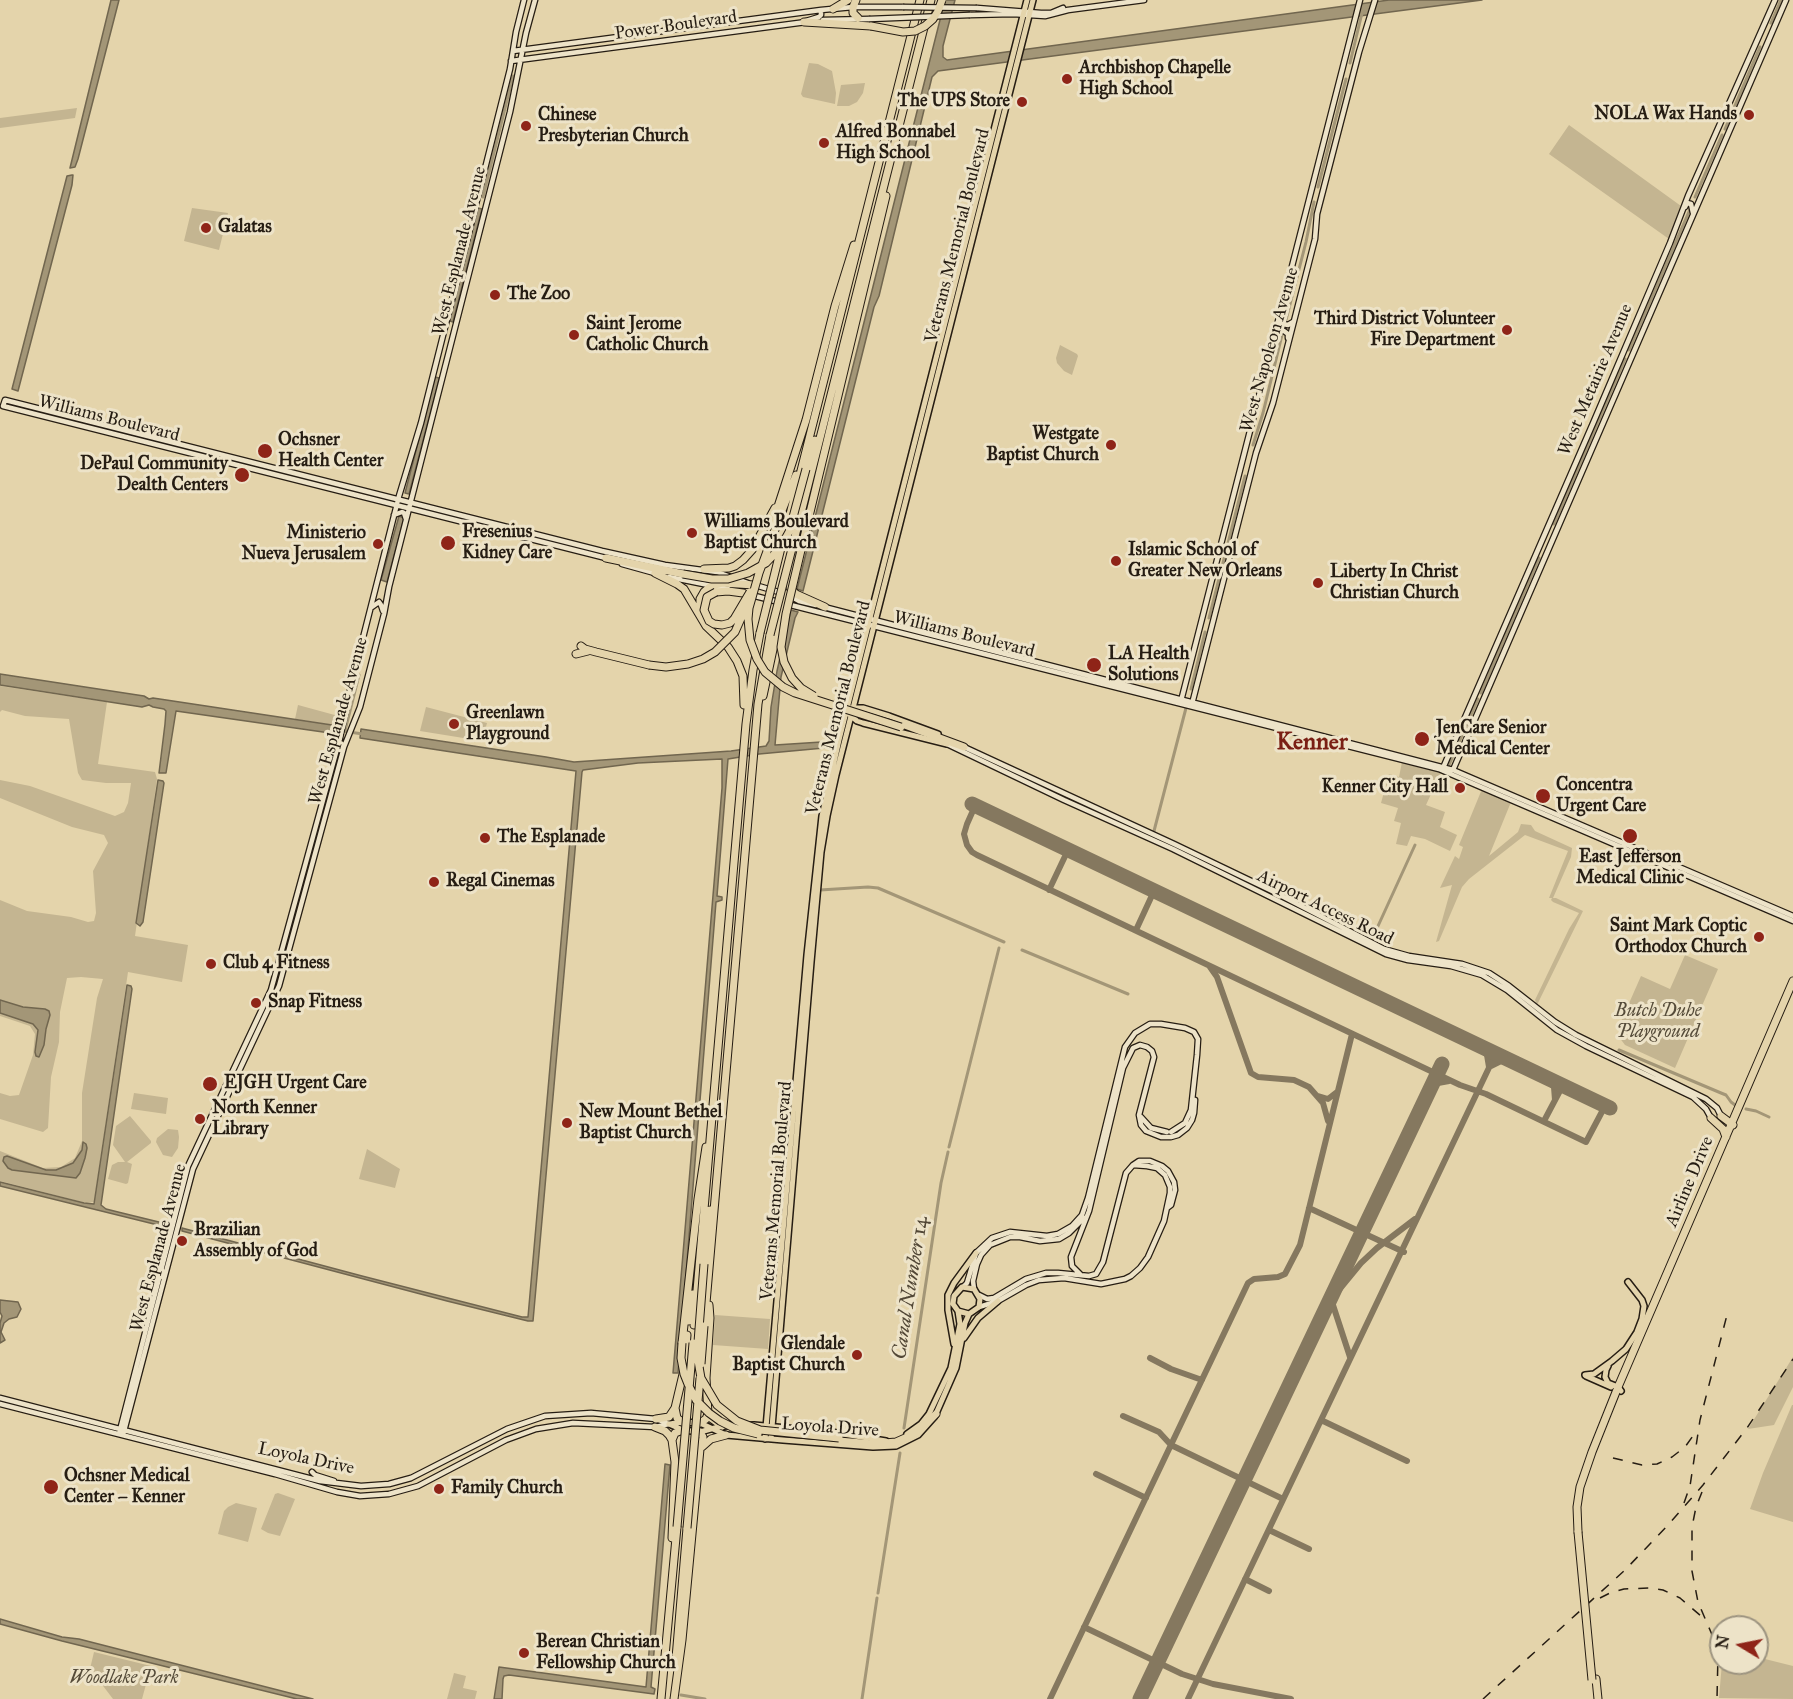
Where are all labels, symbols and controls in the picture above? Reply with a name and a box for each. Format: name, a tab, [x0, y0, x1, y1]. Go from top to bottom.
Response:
street label: Power Boulevard	[613, 7, 739, 45]
place label: Archbishop Chapelle High School	[1079, 58, 1231, 100]
marker: Archbishop Chapelle High School	[1060, 72, 1074, 86]
place label: The UPS Store	[898, 91, 1010, 113]
marker: The UPS Store	[1015, 95, 1029, 109]
place label: NOLA Wax Hands	[1594, 104, 1737, 126]
place label: Chinese Presbyterian Church	[538, 105, 689, 148]
marker: NOLA Wax Hands	[1742, 108, 1756, 122]
marker: Chinese Presbyterian Church	[519, 119, 533, 133]
place label: Alfred Bonnabel High School	[836, 122, 955, 164]
street label: Veterans Memorial Boulevard	[921, 127, 995, 345]
marker: Alfred Bonnabel High School	[817, 136, 831, 150]
street label: West Esplanade Avenue	[429, 164, 491, 338]
place label: Galatas	[218, 217, 272, 239]
marker: Galatas	[199, 221, 213, 235]
street label: West Napoleon Avenue	[1236, 265, 1304, 435]
place label: The Zoo	[507, 284, 570, 306]
marker: The Zoo	[488, 288, 502, 302]
street label: West Metairie Avenue	[1554, 301, 1638, 459]
place label: Third District Volunteer Fire Department	[1314, 309, 1495, 352]
place label: Saint Jerome Catholic Church	[586, 314, 709, 356]
marker: Third District Volunteer Fire Department	[1500, 323, 1514, 337]
marker: Saint Jerome Catholic Church	[567, 328, 581, 342]
street label: Williams Boulevard	[36, 391, 182, 447]
place label: Westgate Baptist Church	[986, 424, 1099, 466]
place label: Ochsner Health Center	[278, 430, 384, 472]
marker: Westgate Baptist Church	[1104, 438, 1118, 452]
marker: Ochsner Health Center	[256, 442, 274, 460]
place label: DePaul Community Dealth Centers	[80, 454, 228, 496]
marker: DePaul Community Dealth Centers	[233, 466, 251, 484]
place label: Williams Boulevard Baptist Church	[704, 512, 849, 554]
place label: Fresenius Kidney Care	[462, 522, 552, 564]
place label: Ministerio Nueva Jerusalem	[241, 523, 366, 566]
marker: Williams Boulevard Baptist Church	[685, 526, 699, 540]
marker: Fresenius Kidney Care	[439, 534, 457, 552]
marker: Ministerio Nueva Jerusalem	[371, 537, 385, 551]
place label: Islamic School of Greater New Orleans	[1128, 540, 1282, 582]
marker: Islamic School of Greater New Orleans	[1109, 554, 1123, 568]
place label: Liberty In Christ Christian Church	[1330, 562, 1459, 604]
marker: Liberty In Christ Christian Church	[1311, 576, 1325, 590]
street label: Veterans Memorial Boulevard	[802, 599, 876, 817]
street label: Williams Boulevard	[891, 607, 1037, 663]
street label: West Esplanade Avenue	[305, 635, 373, 807]
place label: LA Health Solutions	[1108, 644, 1189, 686]
marker: LA Health Solutions	[1085, 656, 1103, 674]
place label: Greenlawn Playground	[466, 703, 550, 746]
marker: Greenlawn Playground	[447, 717, 461, 731]
place label: JenCare Senior Medical Center	[1436, 718, 1550, 760]
district label: Kenner	[1276, 729, 1348, 757]
marker: JenCare Senior Medical Center	[1413, 730, 1431, 748]
place label: Concentra Urgent Care	[1556, 775, 1646, 818]
place label: Kenner City Hall	[1322, 777, 1448, 799]
marker: Kenner City Hall	[1453, 781, 1467, 795]
marker: Concentra Urgent Care	[1534, 787, 1552, 805]
place label: The Esplanade	[497, 827, 605, 849]
marker: East Jefferson Medical Clinic	[1621, 827, 1639, 845]
marker: The Esplanade	[478, 831, 492, 845]
place label: East Jefferson Medical Clinic	[1576, 847, 1684, 890]
street label: Airport Access Road	[1253, 866, 1397, 950]
place label: Regal Cinemas	[446, 871, 555, 893]
marker: Regal Cinemas	[427, 875, 441, 889]
place label: Saint Mark Coptic Orthodox Church	[1610, 916, 1747, 958]
marker: Saint Mark Coptic Orthodox Church	[1752, 930, 1766, 944]
place label: Club 4 Fitness	[223, 953, 330, 975]
marker: Club 4 Fitness	[204, 957, 218, 971]
place label: Snap Fitness	[268, 992, 362, 1014]
marker: Snap Fitness	[249, 996, 263, 1010]
park label: Butch Duhe Playground	[1615, 1001, 1701, 1044]
place label: EJGH Urgent Care	[224, 1073, 367, 1095]
marker: EJGH Urgent Care	[201, 1075, 219, 1093]
street label: Veterans Memorial Boulevard	[757, 1080, 797, 1302]
place label: North Kenner Library	[212, 1098, 317, 1140]
place label: New Mount Bethel Baptist Church	[579, 1102, 722, 1144]
marker: North Kenner Library	[193, 1112, 207, 1126]
marker: New Mount Bethel Baptist Church	[560, 1116, 574, 1130]
street label: Airline Drive	[1661, 1133, 1719, 1231]
street label: West Esplanade Avenue	[126, 1162, 192, 1334]
water label: Canal Number 14	[888, 1215, 934, 1361]
place label: Brazilian Assembly of God	[194, 1220, 318, 1262]
marker: Brazilian Assembly of God	[175, 1234, 189, 1248]
place label: Glendale Baptist Church	[732, 1334, 845, 1376]
marker: Glendale Baptist Church	[850, 1348, 864, 1362]
street label: Loyola Drive	[781, 1414, 879, 1442]
street label: Loyola Drive	[256, 1438, 356, 1480]
place label: Ochsner Medical Center – Kenner	[64, 1466, 190, 1508]
marker: Ochsner Medical Center – Kenner	[42, 1478, 60, 1496]
place label: Family Church	[451, 1478, 563, 1500]
marker: Family Church	[432, 1482, 446, 1496]
north arrow	[1709, 1615, 1769, 1675]
place label: Berean Christian Fellowship Church	[536, 1632, 676, 1674]
text: N	[1712, 1634, 1733, 1650]
marker: Berean Christian Fellowship Church	[517, 1646, 531, 1660]
park label: Woodlake Park	[70, 1668, 178, 1690]

